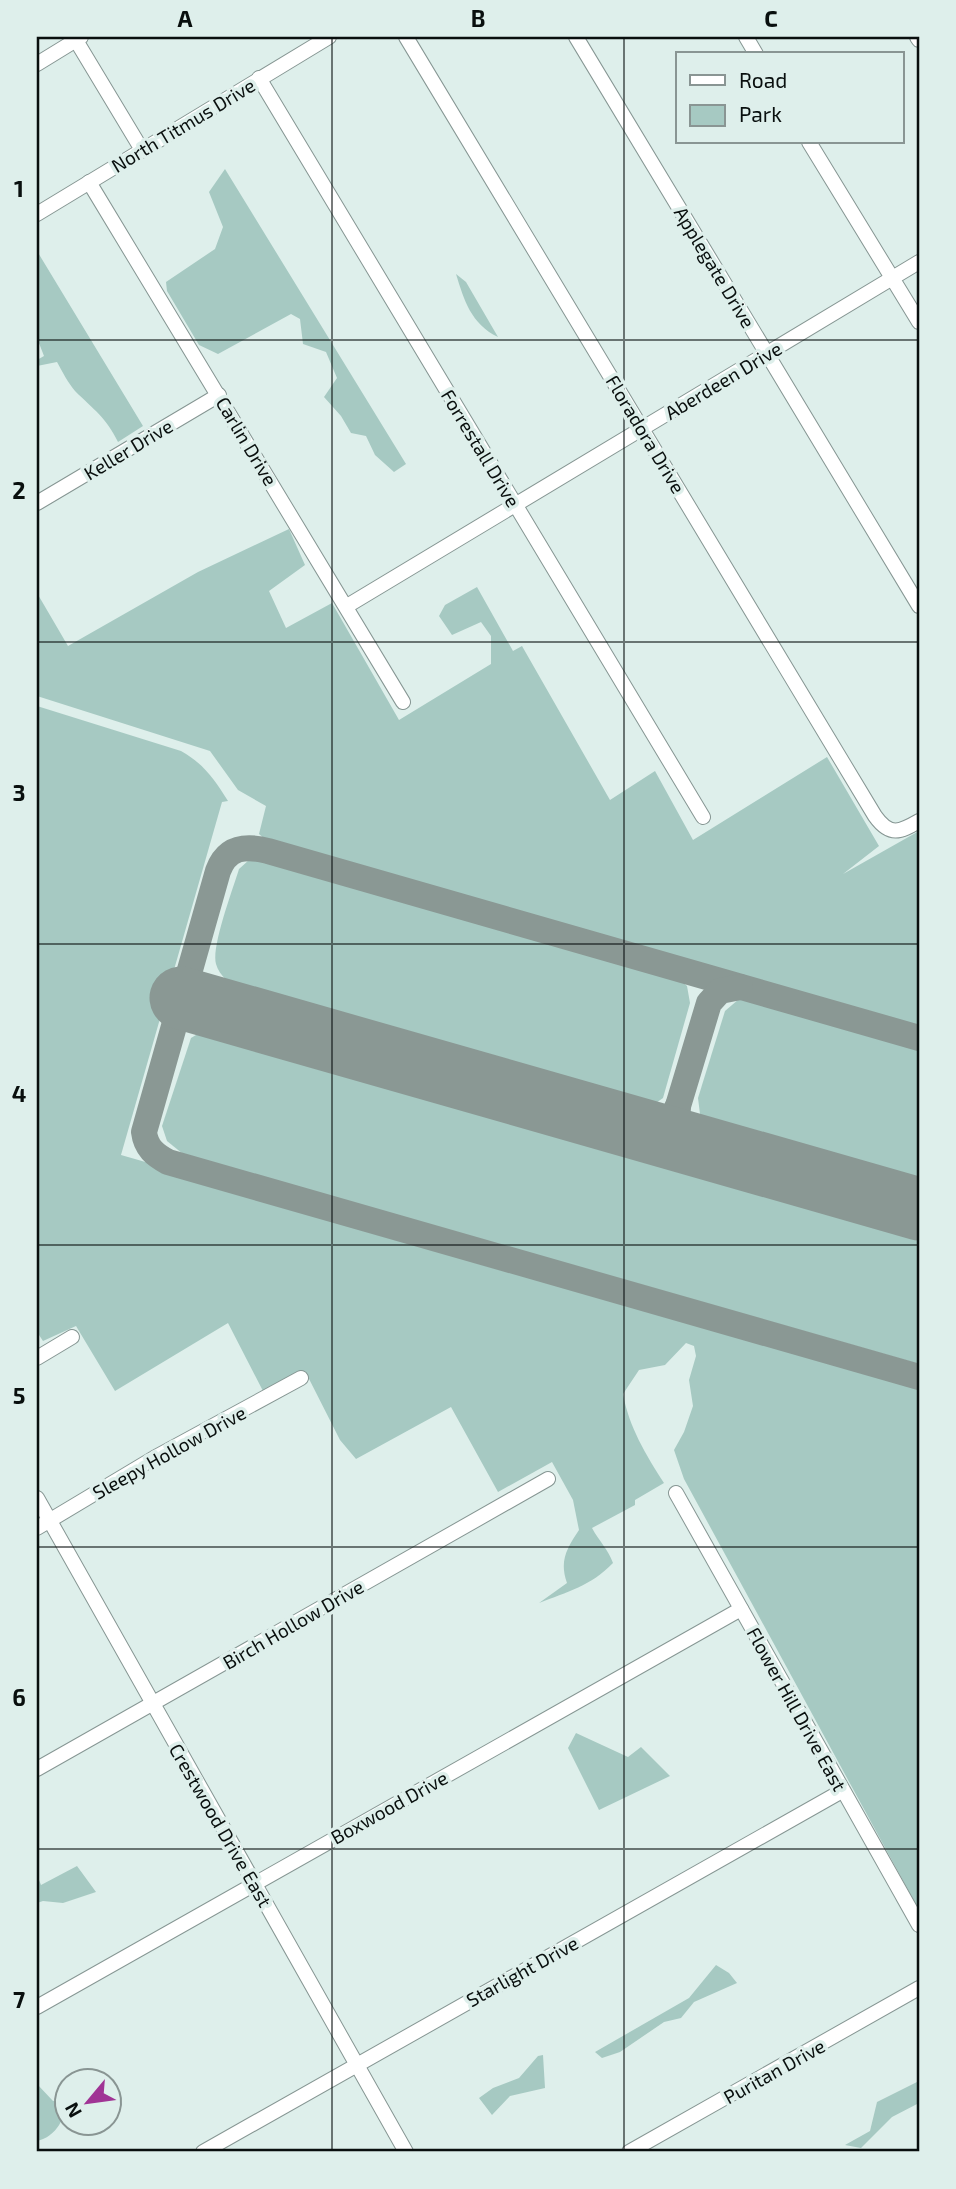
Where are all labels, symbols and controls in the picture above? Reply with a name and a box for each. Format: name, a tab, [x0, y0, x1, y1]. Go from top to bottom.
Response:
text: A	[177, 4, 193, 32]
text: B	[471, 4, 485, 32]
text: C	[764, 4, 778, 32]
legend	[676, 52, 904, 144]
text: Road	[739, 67, 787, 92]
street label: North Titmus Drive	[107, 73, 259, 177]
text: Park	[739, 101, 782, 126]
text: 1	[14, 174, 24, 202]
street label: Applegate Drive	[670, 202, 760, 332]
street label: Aberdeen Drive	[661, 336, 785, 424]
street label: Floradora Drive	[602, 371, 690, 497]
street label: Forrestall Drive	[437, 385, 525, 511]
street label: Carlin Drive	[211, 392, 283, 490]
street label: Keller Drive	[80, 414, 176, 484]
text: 2	[12, 476, 26, 504]
text: 3	[12, 778, 26, 806]
text: 4	[12, 1079, 26, 1107]
text: 5	[13, 1381, 25, 1409]
street label: Sleepy Hollow Drive	[88, 1400, 250, 1504]
street label: Birch Hollow Drive	[219, 1574, 367, 1674]
street label: Flower Hill Drive East	[742, 1623, 852, 1795]
text: 6	[12, 1683, 26, 1711]
street label: Crestwood Drive East	[165, 1739, 277, 1911]
street label: Boxwood Drive	[327, 1765, 451, 1849]
street label: Starlight Drive	[462, 1931, 582, 2011]
text: 7	[13, 1985, 25, 2013]
street label: Puritan Drive	[719, 2034, 829, 2108]
north arrow	[52, 2066, 122, 2136]
text: N	[59, 2099, 86, 2122]

